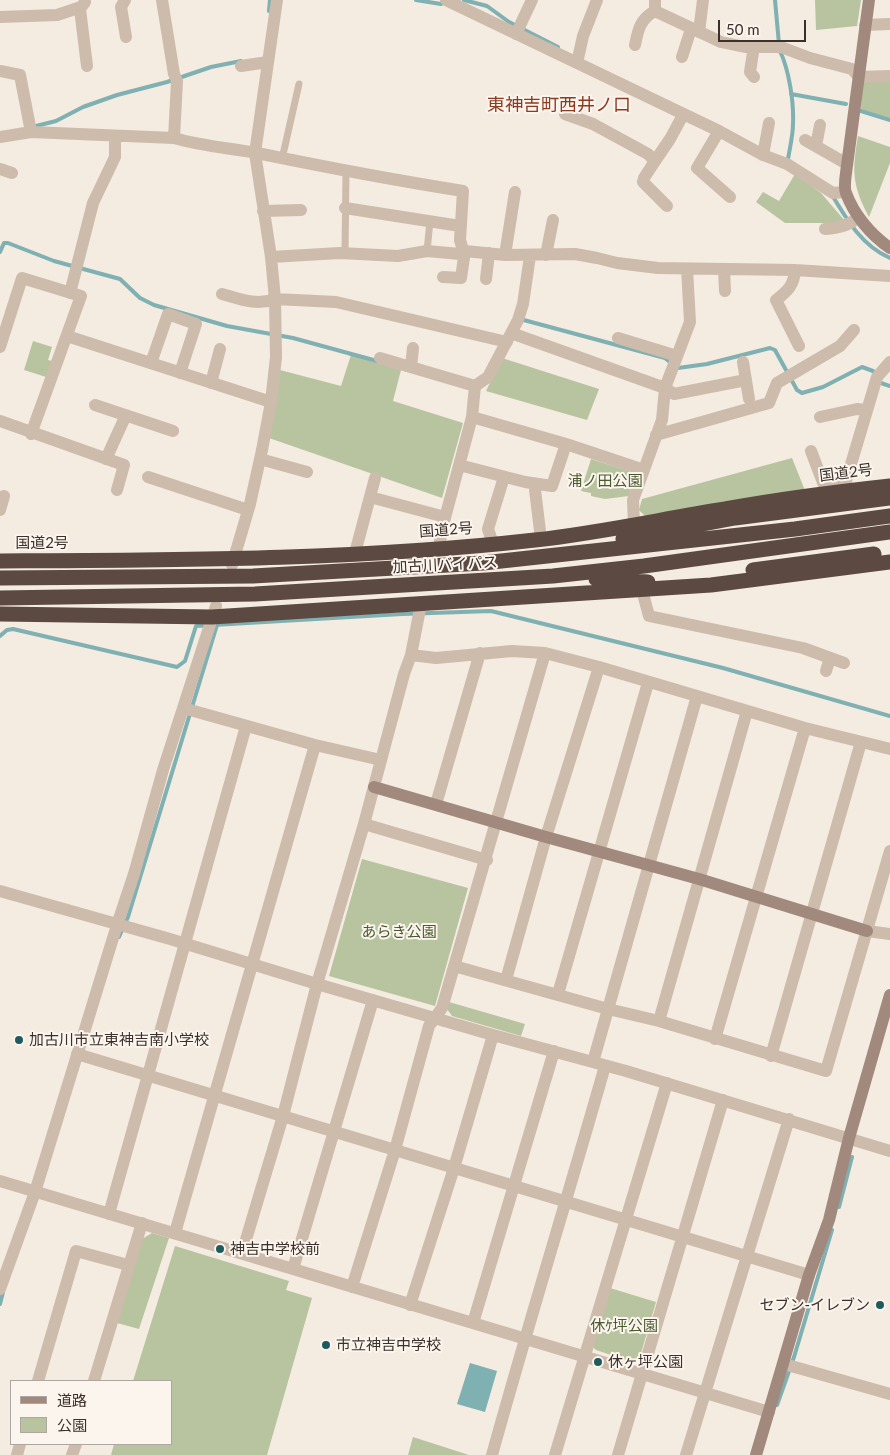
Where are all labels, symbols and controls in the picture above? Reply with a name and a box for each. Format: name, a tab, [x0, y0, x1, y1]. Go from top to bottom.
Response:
scale bar	[720, 10, 808, 42]
text: 50 m	[726, 20, 760, 38]
district label: 東神吉町西井ノ口	[487, 94, 631, 116]
street label: 国道2号	[818, 461, 874, 485]
park label: 浦ノ田公園	[568, 472, 642, 490]
street label: 国道2号	[419, 519, 473, 541]
street label: 国道2号	[15, 534, 69, 552]
street label: 加古川バイパス	[392, 553, 498, 577]
park label: あらき公園	[362, 923, 436, 941]
place label: 加古川市立東神吉南小学校	[29, 1031, 209, 1049]
marker: 加古川市立東神吉南小学校	[13, 1034, 25, 1046]
place label: 神吉中学校前	[230, 1240, 320, 1258]
marker: 神吉中学校前	[214, 1243, 226, 1255]
place label: セブン-イレブン	[759, 1296, 870, 1314]
marker: セブン-イレブン	[874, 1299, 886, 1311]
park label: 休ｹ坪公園	[590, 1317, 658, 1335]
place label: 市立神吉中学校	[336, 1336, 441, 1354]
marker: 市立神吉中学校	[320, 1339, 332, 1351]
place label: 休ヶ坪公園	[608, 1353, 683, 1371]
marker: 休ヶ坪公園	[592, 1356, 604, 1368]
legend	[10, 1380, 172, 1445]
text: 道路	[57, 1391, 87, 1409]
text: 公園	[57, 1416, 87, 1434]

